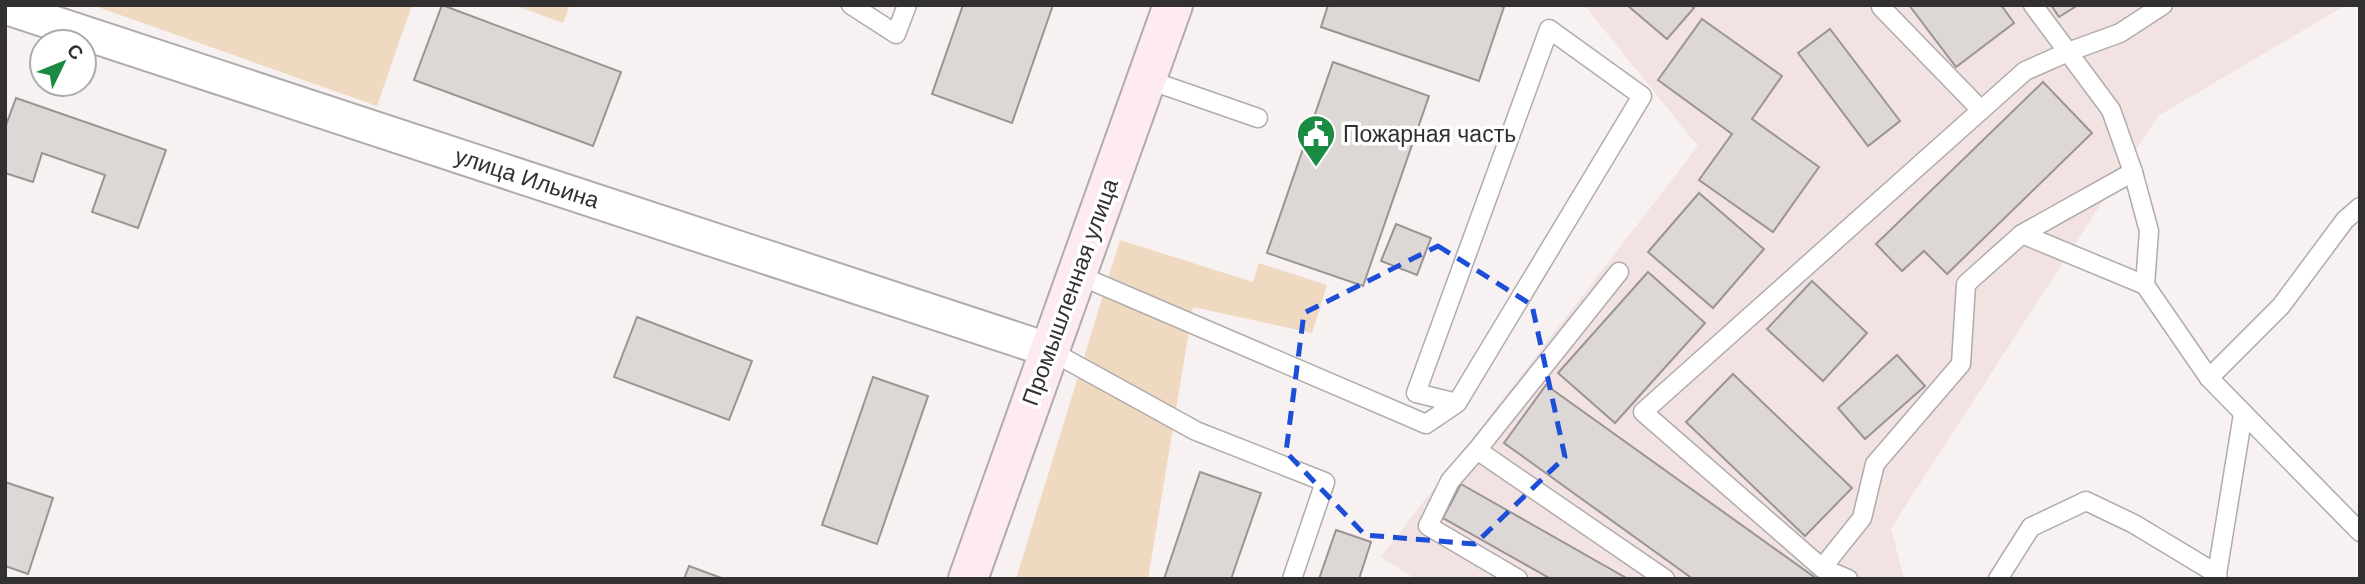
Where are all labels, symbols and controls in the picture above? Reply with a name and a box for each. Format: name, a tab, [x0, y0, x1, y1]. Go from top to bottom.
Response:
north arrow	[28, 28, 98, 98]
text: С	[63, 40, 88, 64]
public building icon: Пожарная часть	[1295, 113, 1337, 168]
place label: Пожарная часть	[1343, 121, 1516, 147]
street label: улица Ильина	[452, 142, 602, 214]
street label: Промышленная улица	[1017, 175, 1123, 409]

